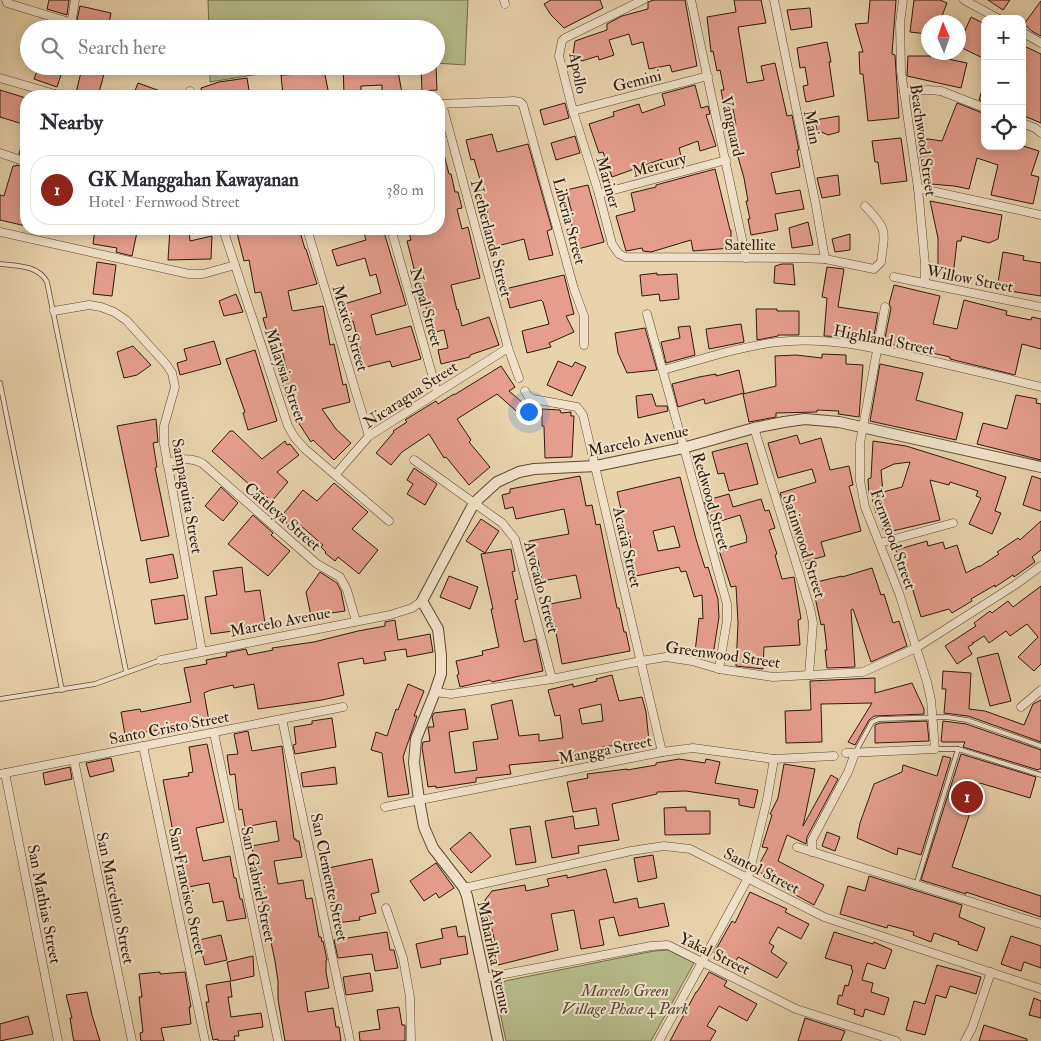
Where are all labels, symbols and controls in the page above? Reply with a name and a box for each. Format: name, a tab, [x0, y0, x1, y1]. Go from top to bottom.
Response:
north arrow	[921, 15, 966, 60]
map controls	[981, 15, 1026, 150]
button: +	[981, 15, 1026, 60]
search box	[20, 20, 445, 75]
icon: search	[38, 34, 66, 62]
text: Search here	[78, 36, 166, 60]
street label: Apollo	[563, 50, 592, 96]
button: −	[981, 60, 1026, 105]
street label: Gemini	[611, 65, 664, 97]
street label: Beachwood Street	[905, 83, 941, 198]
street label: Vanguard	[716, 94, 748, 158]
button: locate	[981, 105, 1026, 150]
street label: Main	[799, 108, 825, 146]
text: Nearby	[40, 109, 103, 136]
street label: Mercury	[630, 148, 690, 182]
street label: Mariner	[591, 154, 625, 211]
text: GK Manggahan Kawayanan	[88, 168, 299, 192]
street label: Liberia Street	[548, 176, 590, 267]
street label: Netherlands Street	[466, 177, 516, 299]
text: 1	[54, 180, 60, 200]
text: 380 m	[386, 180, 424, 200]
text: Hotel · Fernwood Street	[88, 192, 240, 212]
street label: Satellite	[724, 235, 776, 255]
street label: Willow Street	[924, 261, 1015, 297]
street label: Nepal Street	[404, 265, 447, 349]
street label: Mexico Street	[327, 283, 373, 374]
street label: Highland Street	[832, 320, 936, 360]
street label: Malaysia Street	[260, 326, 310, 425]
street label: Nicaragua Street	[359, 357, 462, 433]
your location	[516, 399, 542, 425]
street label: Marcelo Avenue	[586, 420, 691, 461]
street label: Sampaguita Street	[166, 437, 207, 556]
street label: Redwood Street	[688, 450, 735, 552]
street label: Cattleya Street	[240, 478, 325, 555]
street label: Fernwood Street	[866, 486, 920, 592]
street label: Satinwood Street	[778, 492, 830, 601]
street label: Acacia Street	[608, 504, 646, 590]
street label: Avocado Street	[519, 538, 563, 636]
street label: Marcelo Avenue	[228, 602, 333, 642]
street label: Greenwood Street	[664, 637, 782, 673]
street label: Santo Cristo Street	[107, 707, 231, 749]
street label: Mangga Street	[557, 731, 653, 769]
pin: 1	[951, 778, 983, 816]
street label: San Clemente Street	[306, 811, 352, 943]
street label: San Gabriel Street	[236, 825, 280, 944]
street label: San Francisco Street	[164, 826, 210, 957]
street label: San Marcelino Street	[91, 830, 139, 966]
street label: San Mathias Street	[23, 843, 65, 965]
street label: Santol Street	[720, 843, 803, 899]
street label: Maharlika Avenue	[472, 899, 516, 1016]
street label: Yakal Street	[676, 928, 753, 980]
park label: Marcelo Green Village Phase 4 Park	[562, 981, 689, 1019]

